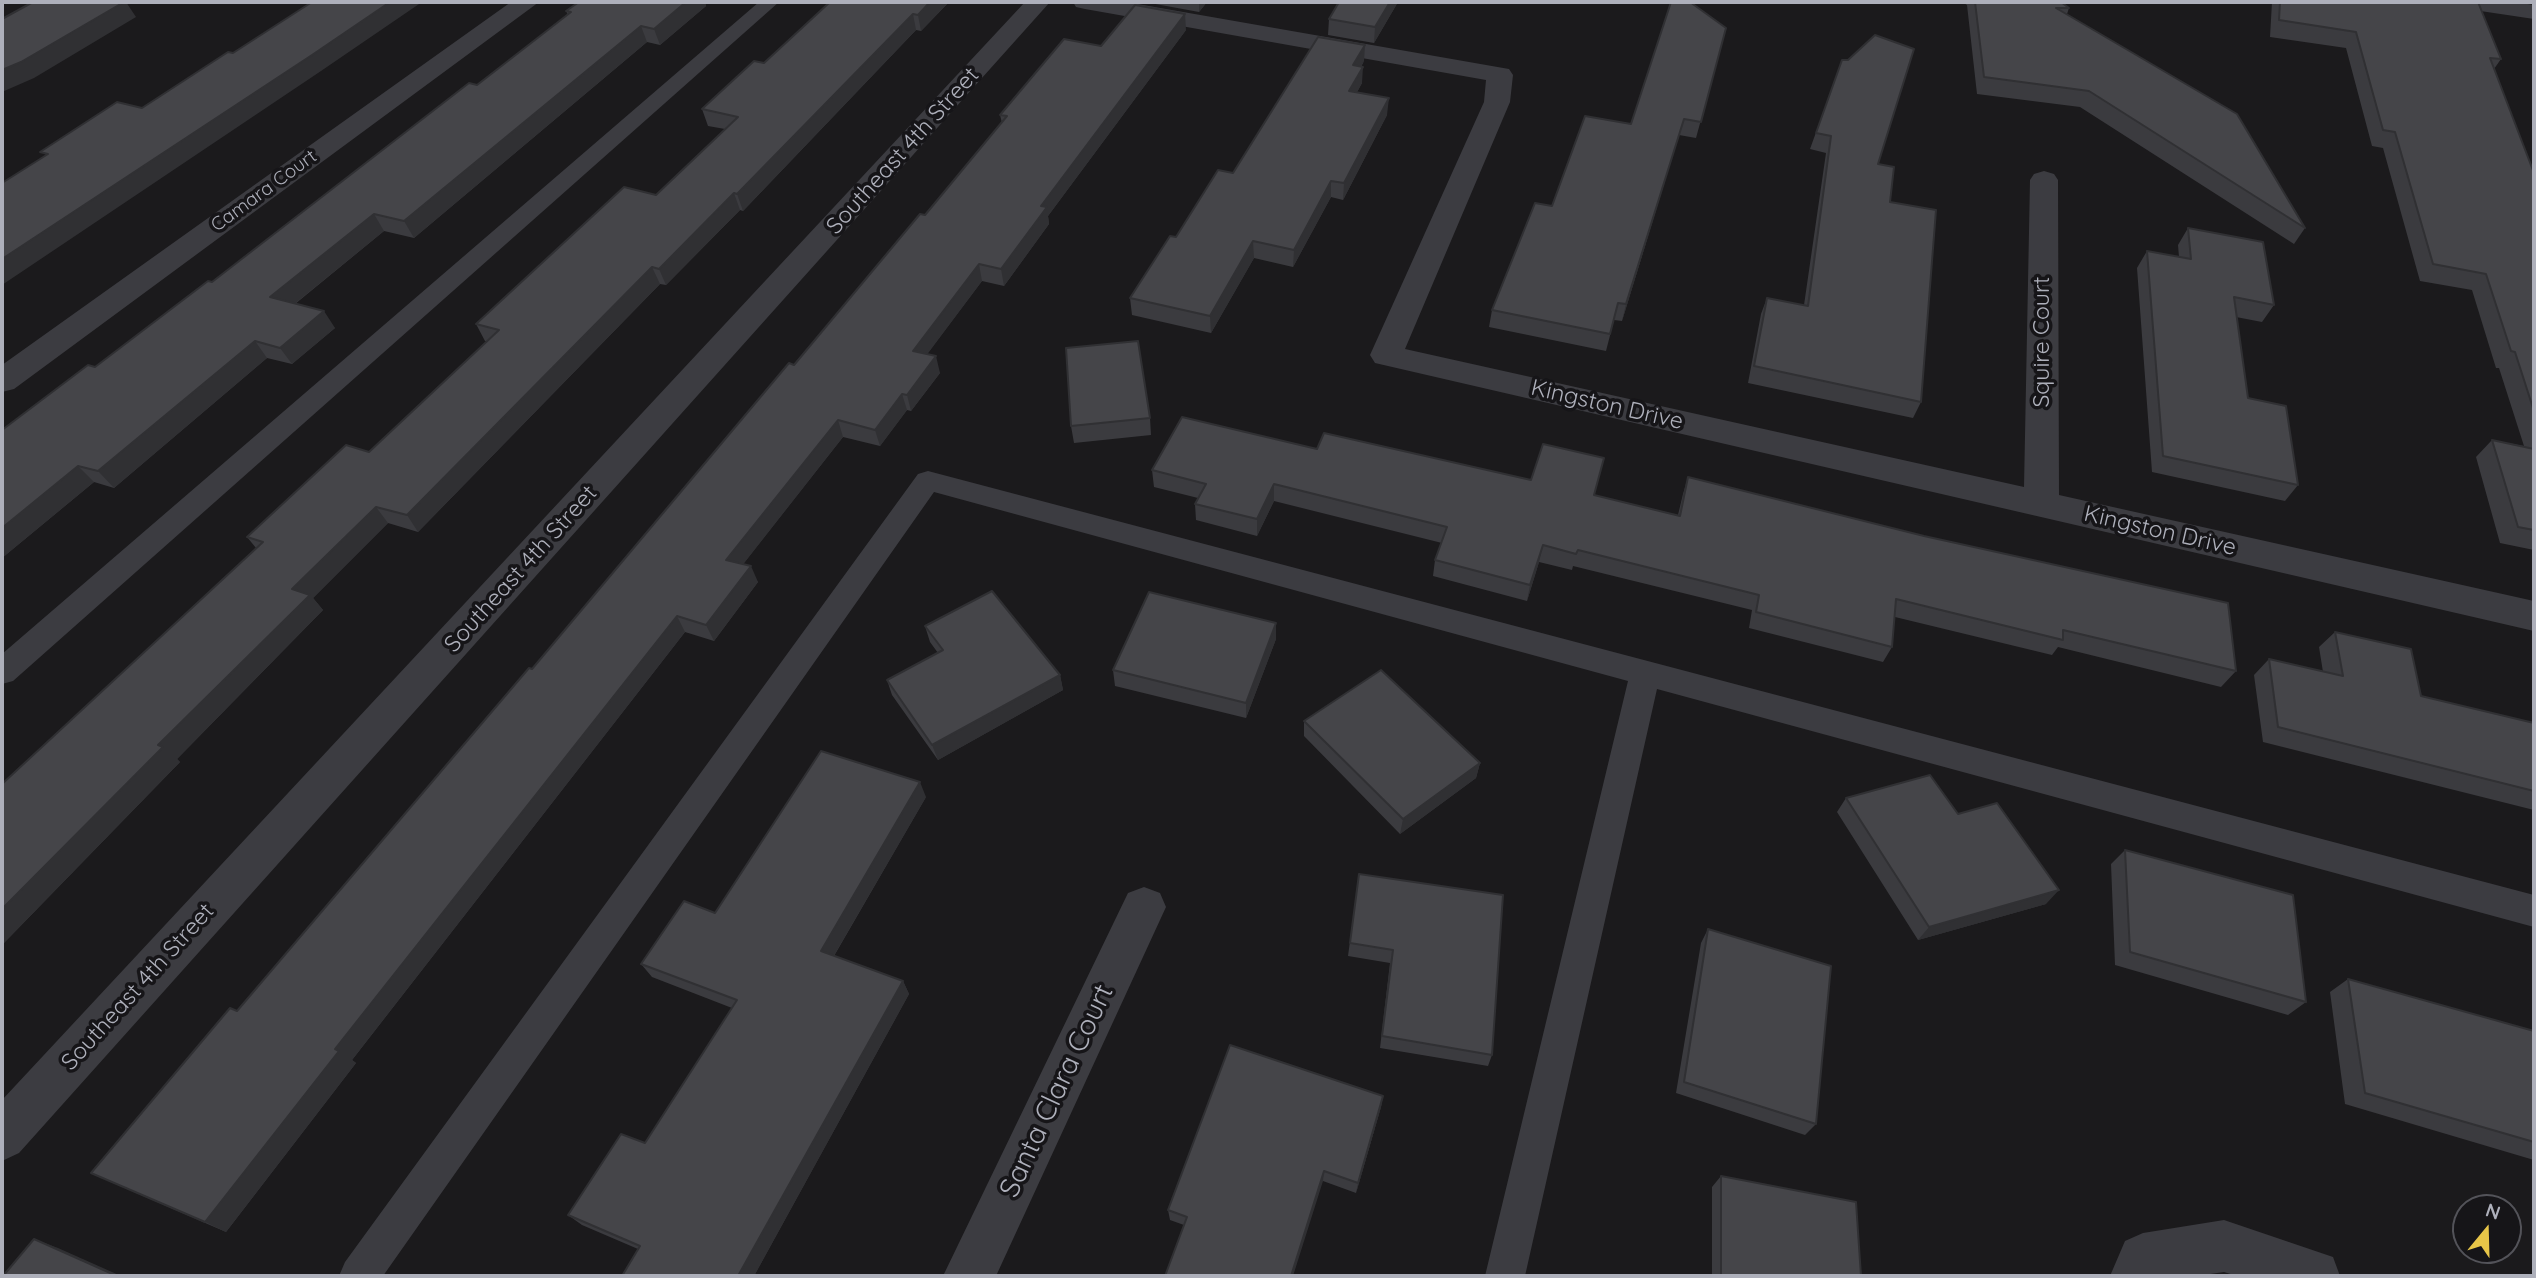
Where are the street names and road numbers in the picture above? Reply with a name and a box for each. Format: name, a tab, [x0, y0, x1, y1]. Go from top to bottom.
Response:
street label: Southeast 4th Street	[821, 62, 985, 240]
street label: Camara Court	[207, 145, 321, 237]
street label: Squire Court	[2028, 276, 2056, 408]
street label: Kingston Drive	[1528, 374, 1686, 436]
street label: Southeast 4th Street	[439, 480, 603, 658]
street label: Kingston Drive	[2081, 500, 2239, 562]
street label: Southeast 4th Street	[56, 898, 220, 1076]
street label: Santa Clara Court	[993, 979, 1121, 1203]

